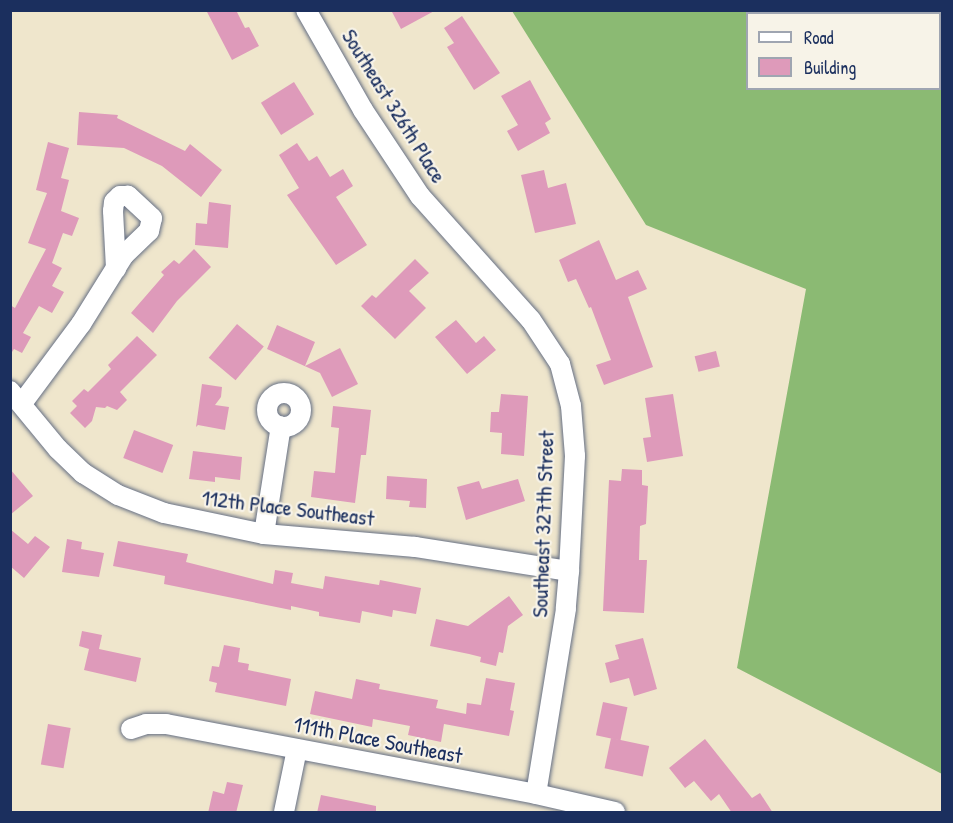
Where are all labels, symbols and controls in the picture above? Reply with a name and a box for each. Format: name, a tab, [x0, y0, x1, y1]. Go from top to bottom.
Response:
legend	[746, 12, 941, 90]
street label: Southeast 326th Place	[336, 24, 452, 188]
text: Road	[804, 25, 834, 50]
text: Building	[804, 55, 856, 80]
street label: Southeast 327th Street	[527, 430, 559, 618]
street label: 112th Place Southeast	[200, 484, 376, 532]
street label: 111th Place Southeast	[291, 711, 465, 769]

